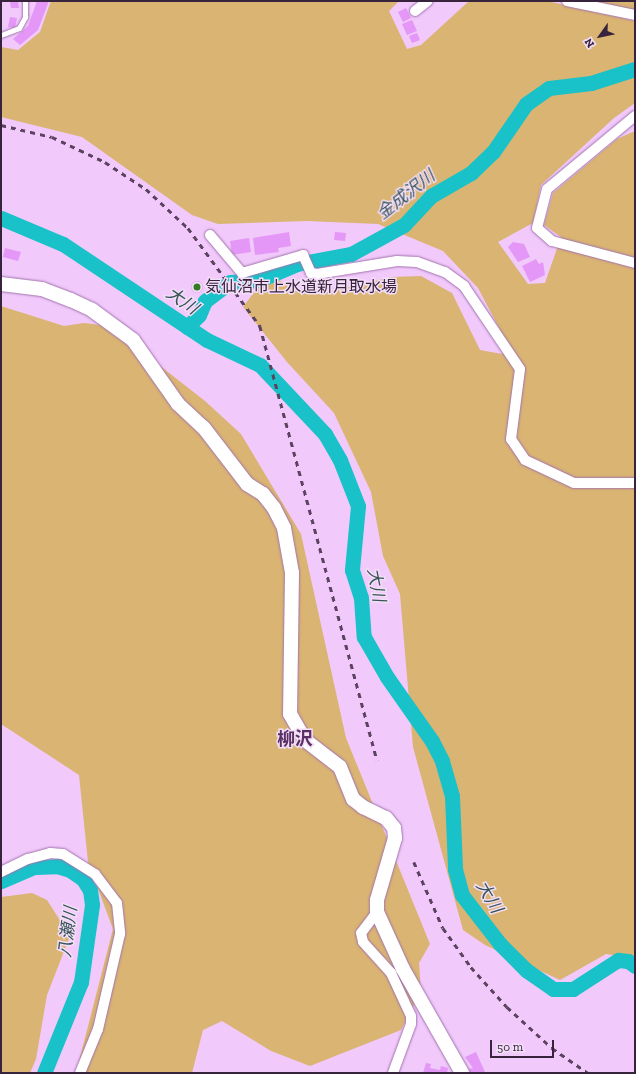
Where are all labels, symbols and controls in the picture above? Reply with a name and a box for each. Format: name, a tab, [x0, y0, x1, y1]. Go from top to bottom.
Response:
north arrow	[580, 16, 620, 56]
text: N	[582, 36, 597, 50]
water label: 金成沢川	[373, 166, 439, 224]
place label: 気仙沼市上水道新月取水場	[205, 277, 397, 297]
marker: 気仙沼市上水道新月取水場	[192, 282, 202, 292]
water label: 大川	[162, 283, 202, 319]
water label: 大川	[363, 566, 389, 604]
district label: 柳沢	[277, 728, 313, 750]
water label: 大川	[472, 877, 506, 917]
water label: 八瀬川	[55, 905, 81, 959]
scale bar	[492, 1032, 556, 1058]
text: 50 m	[497, 1040, 523, 1054]

